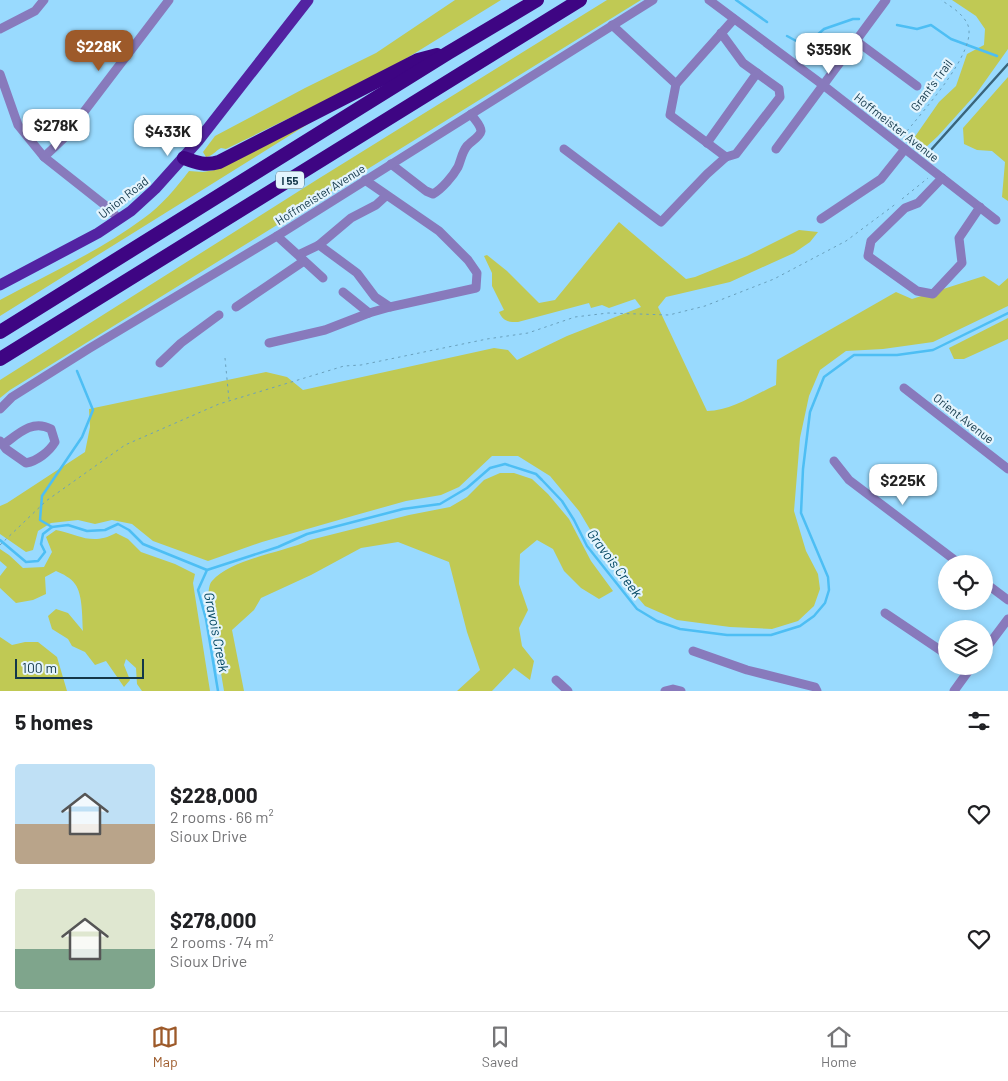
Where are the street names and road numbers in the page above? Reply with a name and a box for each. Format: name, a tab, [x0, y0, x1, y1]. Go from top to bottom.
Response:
street label: Grant's Trail	[907, 57, 955, 113]
street label: Hoffmeister Avenue	[852, 90, 942, 164]
street label: Hoffmeister Avenue	[272, 161, 368, 227]
road number: I 55	[276, 172, 304, 188]
street label: Union Road	[95, 173, 151, 221]
street label: Orient Avenue	[931, 390, 997, 446]

